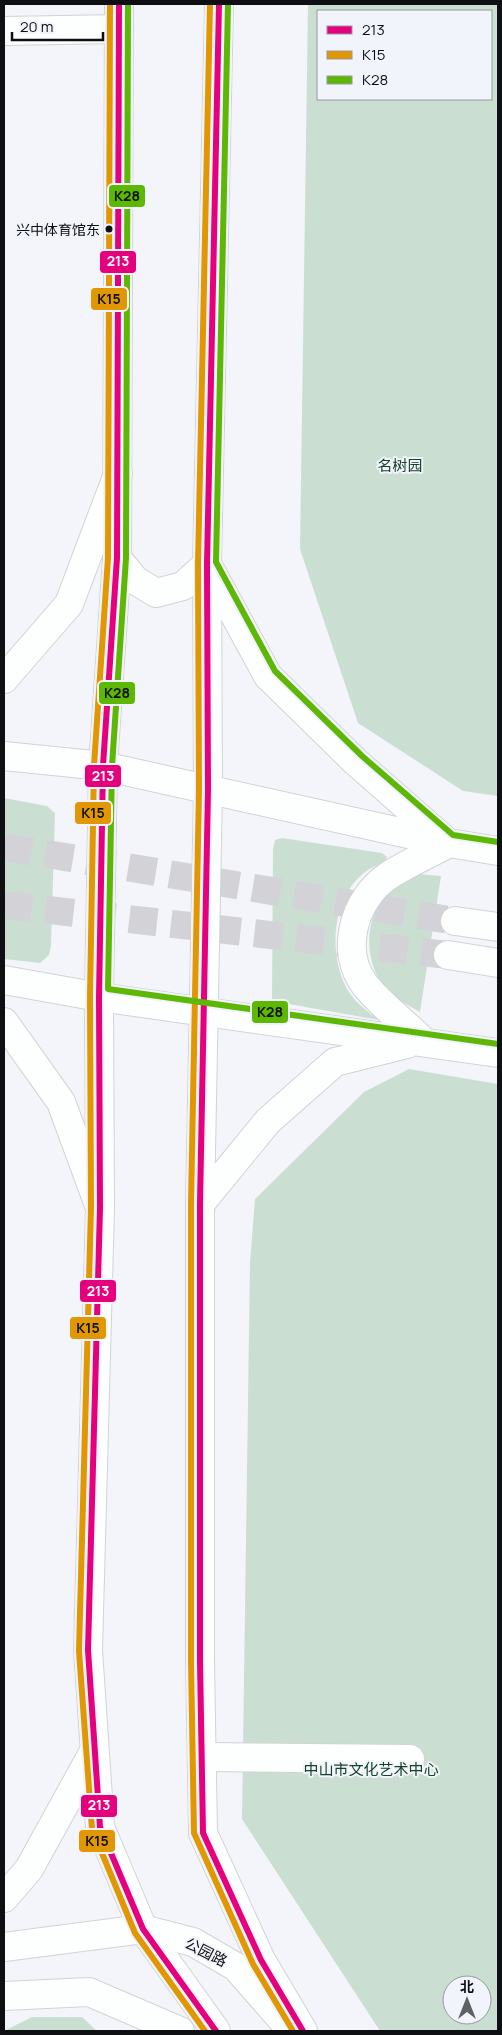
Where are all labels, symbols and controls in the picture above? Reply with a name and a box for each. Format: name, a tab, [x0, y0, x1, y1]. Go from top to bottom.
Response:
scale bar	[12, 10, 104, 42]
legend	[317, 10, 492, 100]
text: 20 m	[20, 16, 53, 37]
text: 213	[362, 19, 385, 40]
text: K15	[362, 44, 385, 65]
text: K28	[362, 69, 388, 90]
line badge: K28	[108, 184, 146, 208]
text: K28	[114, 186, 140, 205]
place label: 兴中体育馆东	[16, 220, 100, 239]
marker: 兴中体育馆东	[104, 224, 114, 234]
line badge: 213	[99, 250, 137, 274]
text: 213	[107, 251, 129, 270]
line badge: K15	[90, 287, 128, 311]
text: K15	[97, 289, 121, 308]
park label: 名树园	[377, 455, 423, 476]
line badge: K28	[98, 681, 136, 705]
text: K28	[104, 683, 130, 702]
line badge: 213	[84, 764, 122, 788]
text: 213	[92, 766, 114, 785]
line badge: K15	[74, 801, 112, 825]
text: K15	[81, 803, 105, 822]
line badge: K28	[251, 1000, 289, 1024]
text: K28	[257, 1002, 283, 1021]
line badge: 213	[79, 1279, 117, 1303]
text: 213	[87, 1281, 109, 1300]
line badge: K15	[69, 1316, 107, 1340]
text: K15	[76, 1318, 100, 1337]
park label: 中山市文化艺术中心	[303, 1759, 439, 1780]
line badge: 213	[80, 1794, 118, 1818]
text: 213	[88, 1795, 110, 1814]
line badge: K15	[78, 1829, 116, 1853]
text: K15	[85, 1831, 109, 1850]
street label: 公园路	[181, 1932, 231, 1972]
north arrow	[442, 1975, 492, 2025]
text: 北	[460, 1977, 474, 1996]

